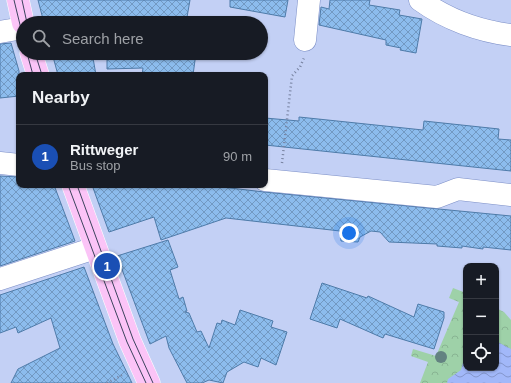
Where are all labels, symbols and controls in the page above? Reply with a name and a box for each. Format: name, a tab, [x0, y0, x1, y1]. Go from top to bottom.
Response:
search box	[16, 16, 268, 60]
icon: search	[30, 27, 52, 49]
text: Search here	[62, 30, 144, 47]
text: Nearby	[32, 88, 90, 107]
text: Rittweger	[70, 141, 138, 158]
text: 1	[41, 149, 49, 164]
text: 90 m	[223, 149, 252, 164]
text: Bus stop	[70, 158, 121, 173]
your location	[339, 223, 359, 243]
pin: 1	[94, 251, 120, 281]
map controls	[463, 263, 499, 371]
button: +	[463, 263, 499, 299]
button: −	[463, 299, 499, 335]
button: locate	[463, 335, 499, 371]

